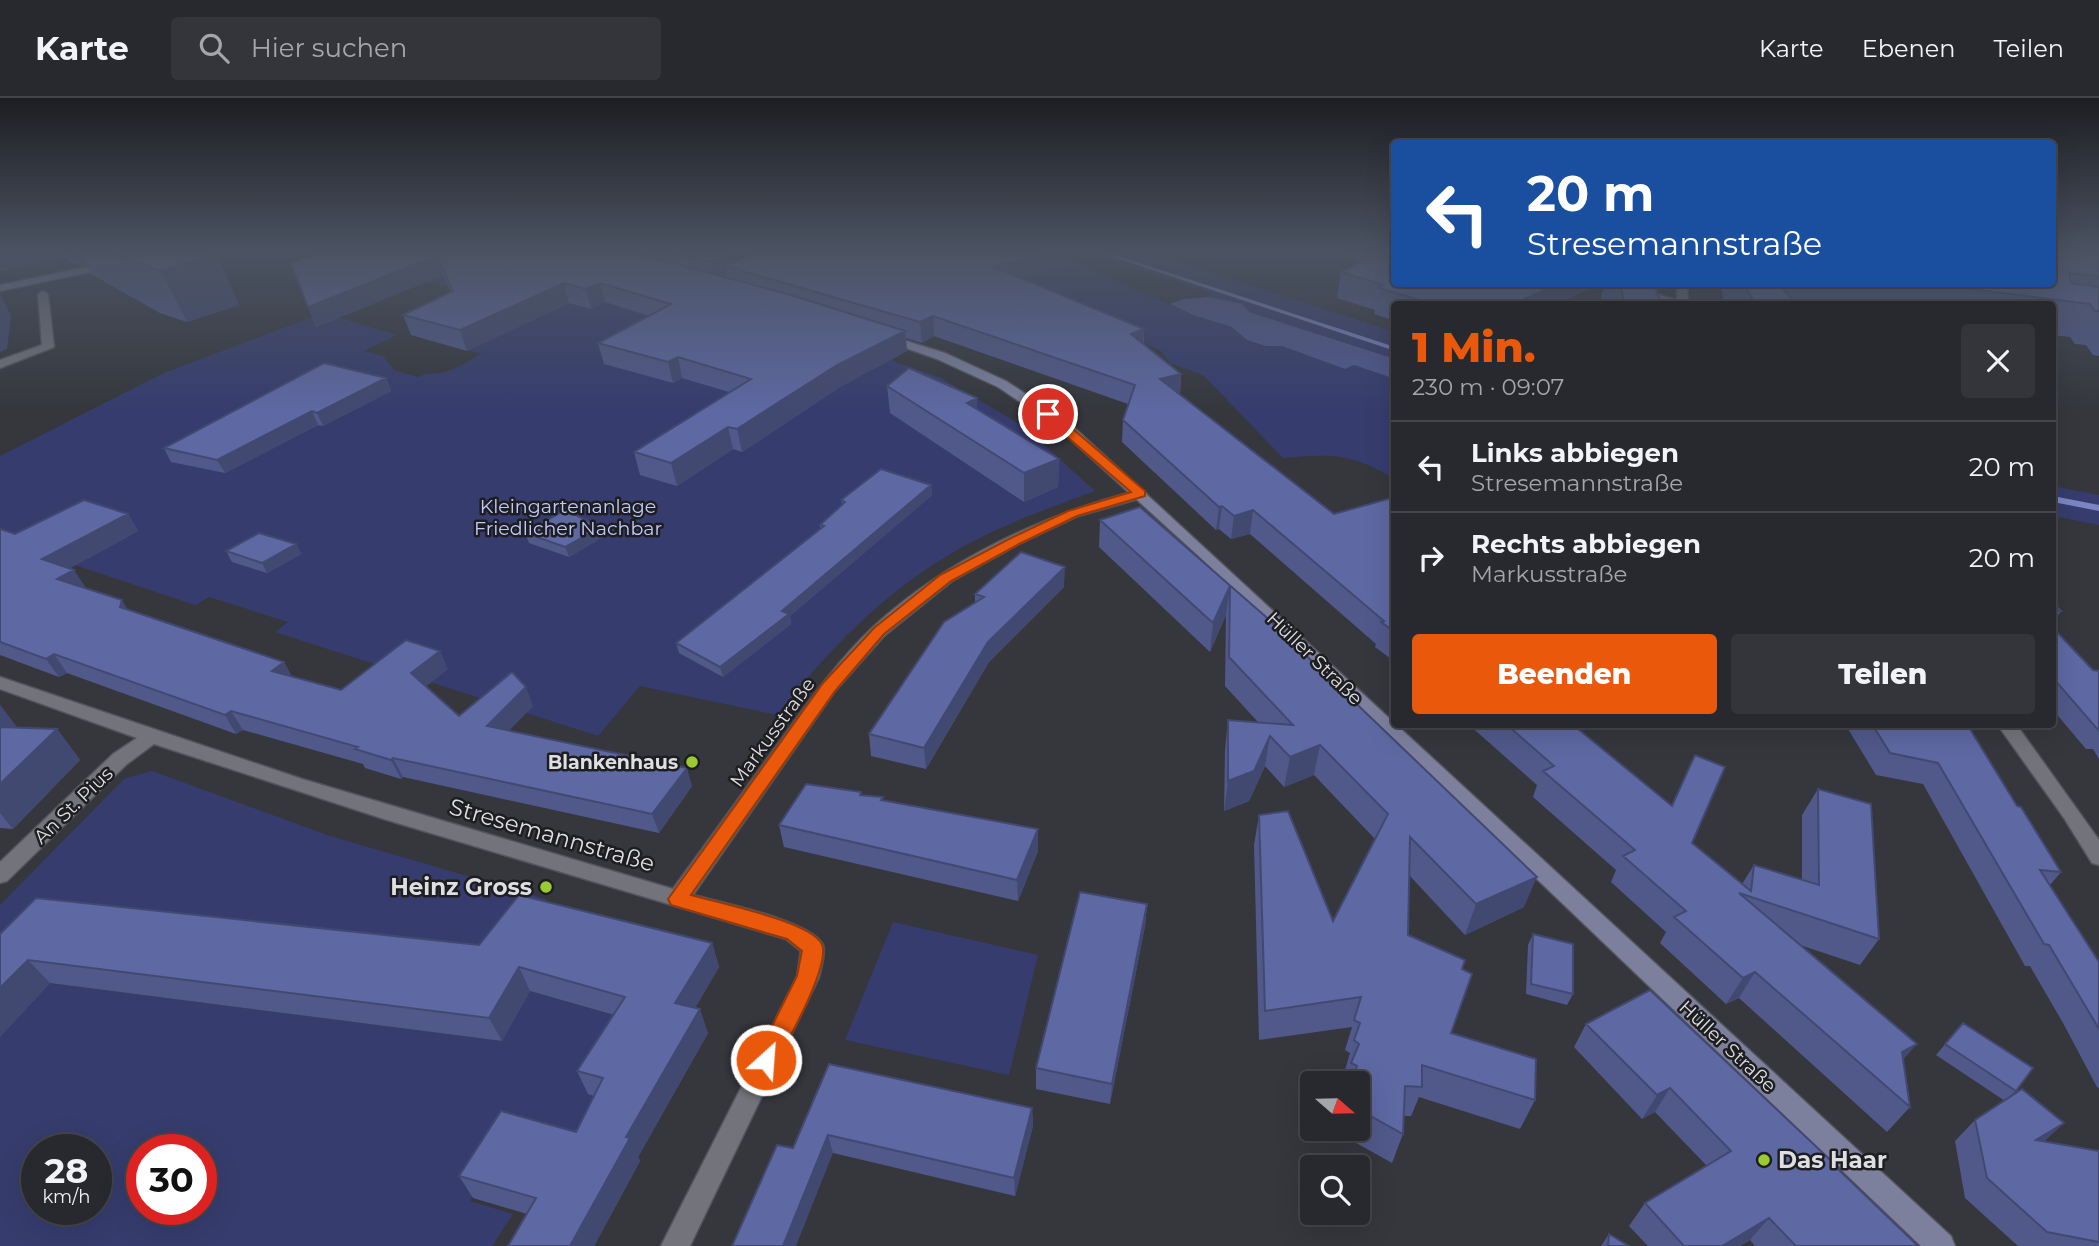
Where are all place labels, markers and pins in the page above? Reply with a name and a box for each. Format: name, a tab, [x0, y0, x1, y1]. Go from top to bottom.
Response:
pin	[1018, 384, 1078, 444]
place label: Blankenhaus	[548, 751, 678, 774]
marker: Blankenhaus	[684, 754, 700, 770]
place label: Heinz Gross	[390, 873, 532, 901]
marker: Heinz Gross	[538, 879, 554, 895]
place label: Das Haar	[1778, 1146, 1887, 1174]
marker: Das Haar	[1756, 1152, 1772, 1168]

